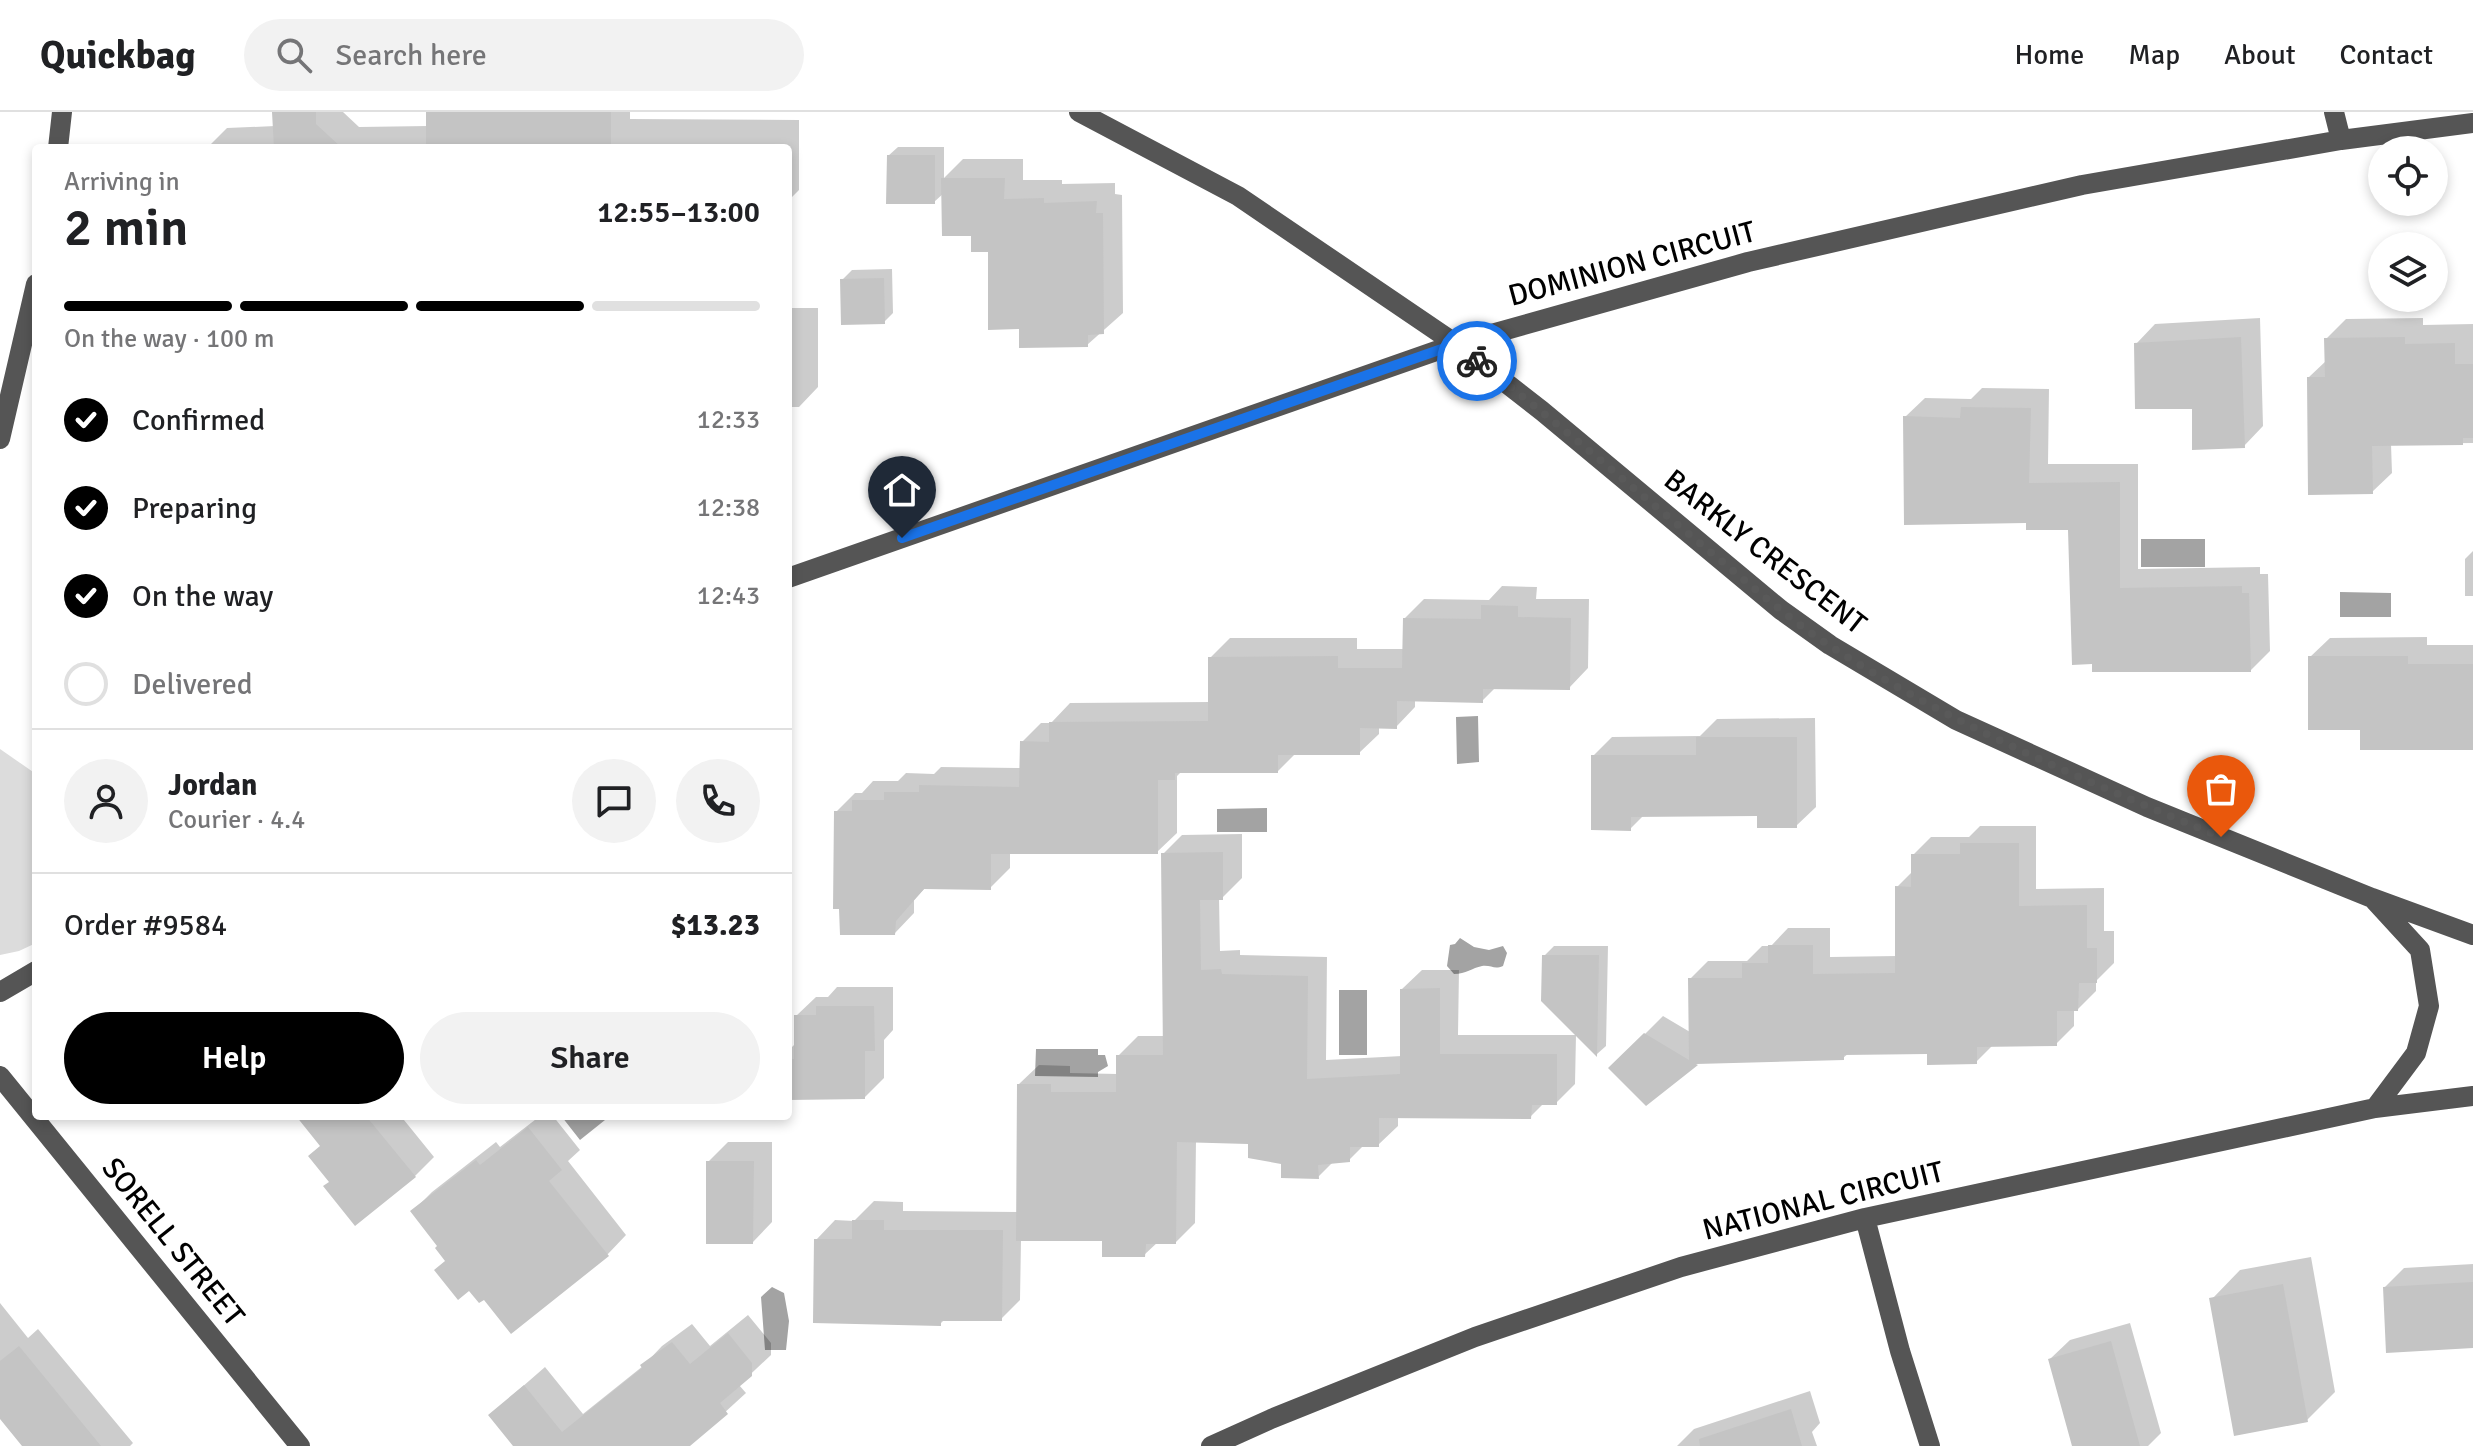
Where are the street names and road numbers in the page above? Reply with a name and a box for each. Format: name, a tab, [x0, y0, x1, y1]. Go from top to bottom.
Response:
street label: DOMINION CIRCUIT	[1504, 213, 1760, 315]
street label: BARKLY CRESCENT	[1656, 462, 1874, 643]
street label: SORELL STREET	[94, 1150, 252, 1334]
street label: NATIONAL CIRCUIT	[1699, 1153, 1948, 1249]

